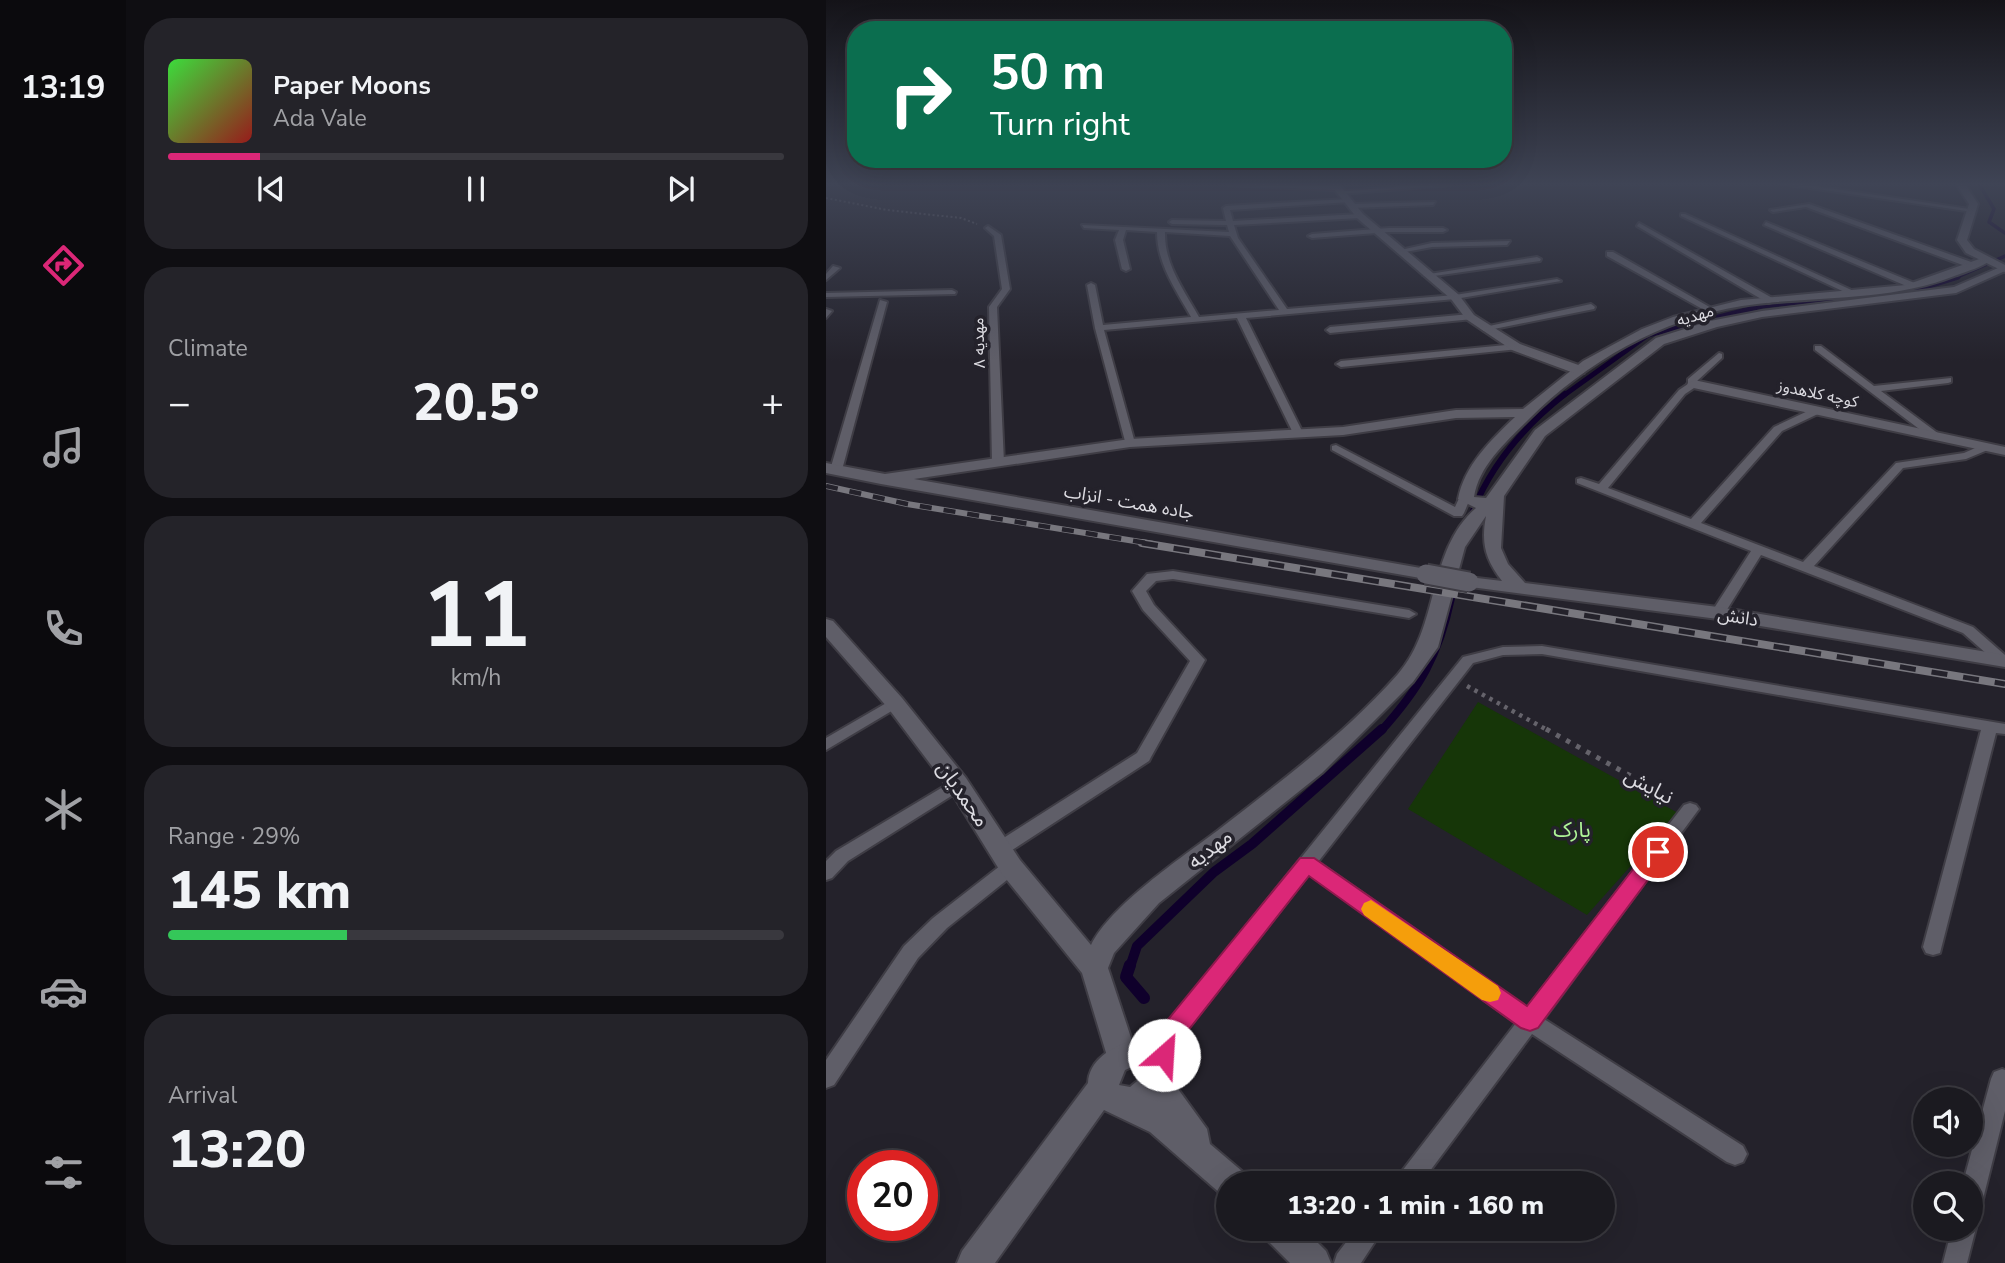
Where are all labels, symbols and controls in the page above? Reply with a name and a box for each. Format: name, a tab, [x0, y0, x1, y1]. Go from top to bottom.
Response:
text: 50 m	[990, 39, 1105, 106]
icon: right	[875, 49, 966, 140]
text: 13:19	[21, 66, 105, 109]
text: Paper Moons	[273, 68, 431, 103]
text: Ada Vale	[273, 103, 367, 134]
text: Turn right	[990, 103, 1130, 146]
icon: previous	[252, 170, 290, 208]
icon: pause	[457, 170, 495, 208]
icon: next	[662, 170, 700, 208]
icon: directions	[39, 241, 88, 290]
street label: مهدیه	[1674, 300, 1716, 332]
street label: مهدیه ۸	[967, 317, 991, 369]
text: Climate	[168, 333, 248, 364]
text: 20.5°	[412, 367, 540, 438]
street label: کوچه کلاهدوز	[1774, 374, 1861, 413]
text: −	[168, 378, 191, 429]
text: +	[761, 378, 784, 429]
icon: music	[39, 423, 88, 472]
street label: جاده همت - انزاب	[1062, 479, 1196, 525]
text: 11	[421, 554, 531, 678]
street label: دانش	[1716, 602, 1760, 632]
icon: phone	[39, 604, 88, 653]
text: km/h	[451, 662, 501, 693]
street label: محمدیان	[930, 755, 996, 833]
street label: نیایش	[1619, 761, 1679, 811]
icon: climate	[39, 785, 88, 834]
park label: پارک	[1553, 816, 1591, 844]
text: Range · 29%	[168, 821, 300, 852]
pin	[1628, 822, 1688, 882]
street label: مهدیه	[1182, 823, 1238, 875]
icon: arrive	[1639, 833, 1677, 871]
text: 145 km	[168, 855, 351, 926]
icon: car	[39, 967, 88, 1016]
position arrow	[1127, 1018, 1201, 1092]
text: Arrival	[168, 1080, 237, 1111]
map controls	[1913, 1087, 1983, 1241]
button: sound	[1913, 1087, 1983, 1157]
text: 13:20	[168, 1114, 306, 1185]
icon: filters	[39, 1148, 88, 1197]
speed limit sign: 20	[847, 1150, 938, 1241]
button: search	[1913, 1171, 1983, 1241]
text: 13:20 · 1 min · 160 m	[1287, 1188, 1544, 1223]

